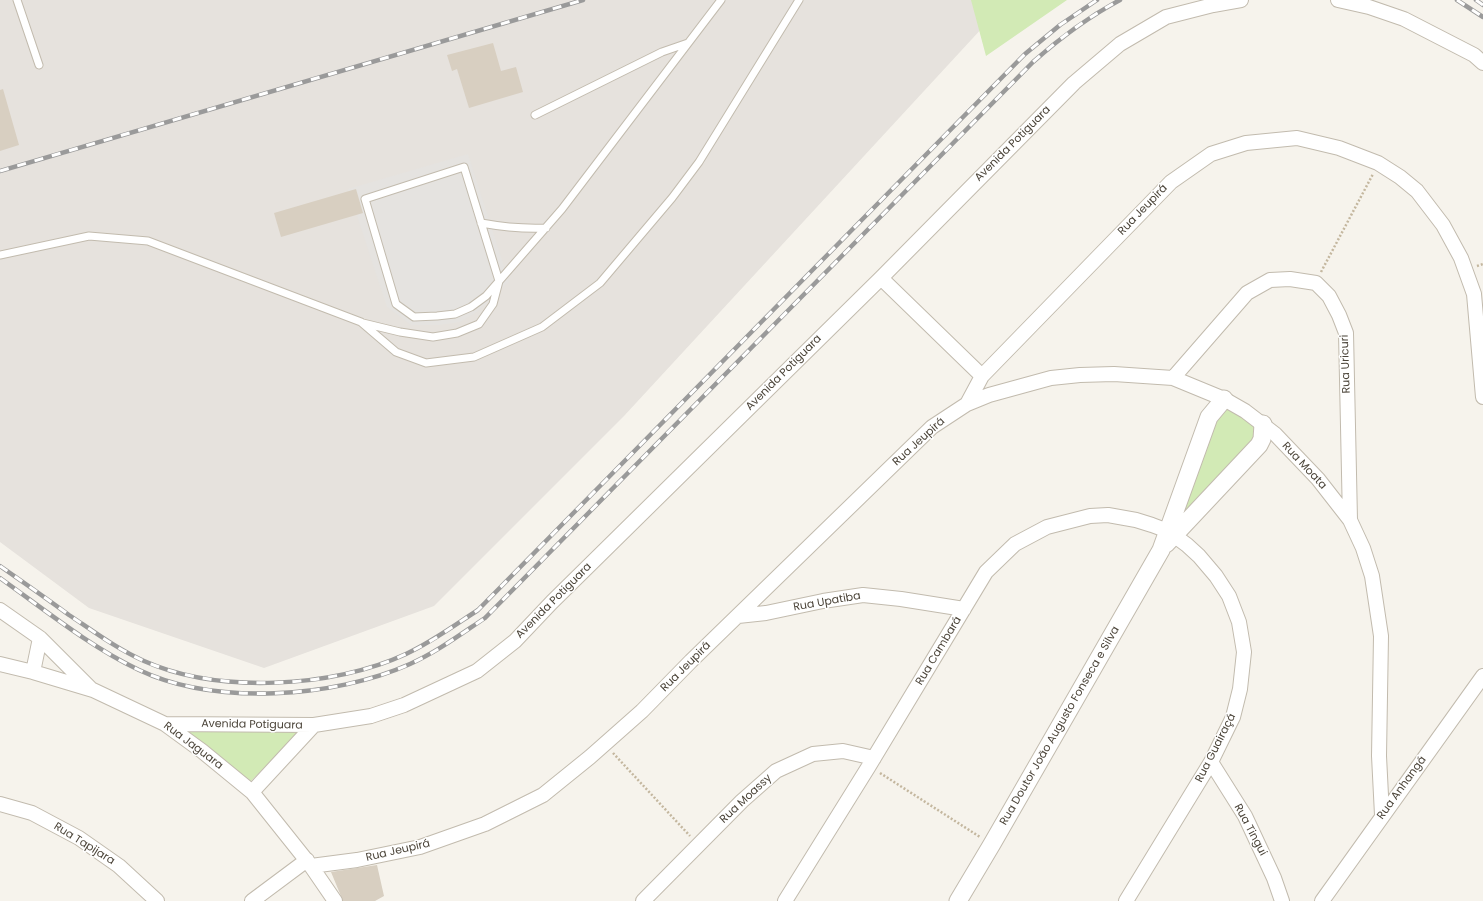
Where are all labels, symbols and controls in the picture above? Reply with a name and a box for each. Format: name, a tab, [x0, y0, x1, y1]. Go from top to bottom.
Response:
street label: Avenida Potiguara	[972, 103, 1054, 185]
street label: Rua Jeupirá	[1116, 182, 1170, 238]
street label: Avenida Potiguara	[743, 332, 825, 414]
street label: Rua Uricuri	[1338, 334, 1354, 394]
street label: Rua Jeupirá	[890, 415, 948, 469]
street label: Rua Moata	[1279, 440, 1329, 492]
street label: Avenida Potiguara	[513, 560, 595, 642]
street label: Rua Upatiba	[792, 590, 862, 614]
street label: Rua Cambará	[913, 614, 965, 688]
street label: Rua Doutor João Augusto Fonseca e Silva	[997, 624, 1123, 828]
street label: Rua Jeupirá	[658, 639, 714, 695]
street label: Rua Guairaçá	[1193, 711, 1239, 785]
street label: Avenida Potiguara	[201, 718, 303, 732]
street label: Rua Jaguara	[161, 719, 225, 773]
street label: Rua Anhangá	[1375, 754, 1429, 822]
street label: Rua Moassy	[717, 772, 775, 826]
street label: Rua Tingui	[1231, 802, 1269, 858]
street label: Rua Tapijara	[51, 820, 117, 868]
street label: Rua Jeupirá	[365, 837, 431, 865]

